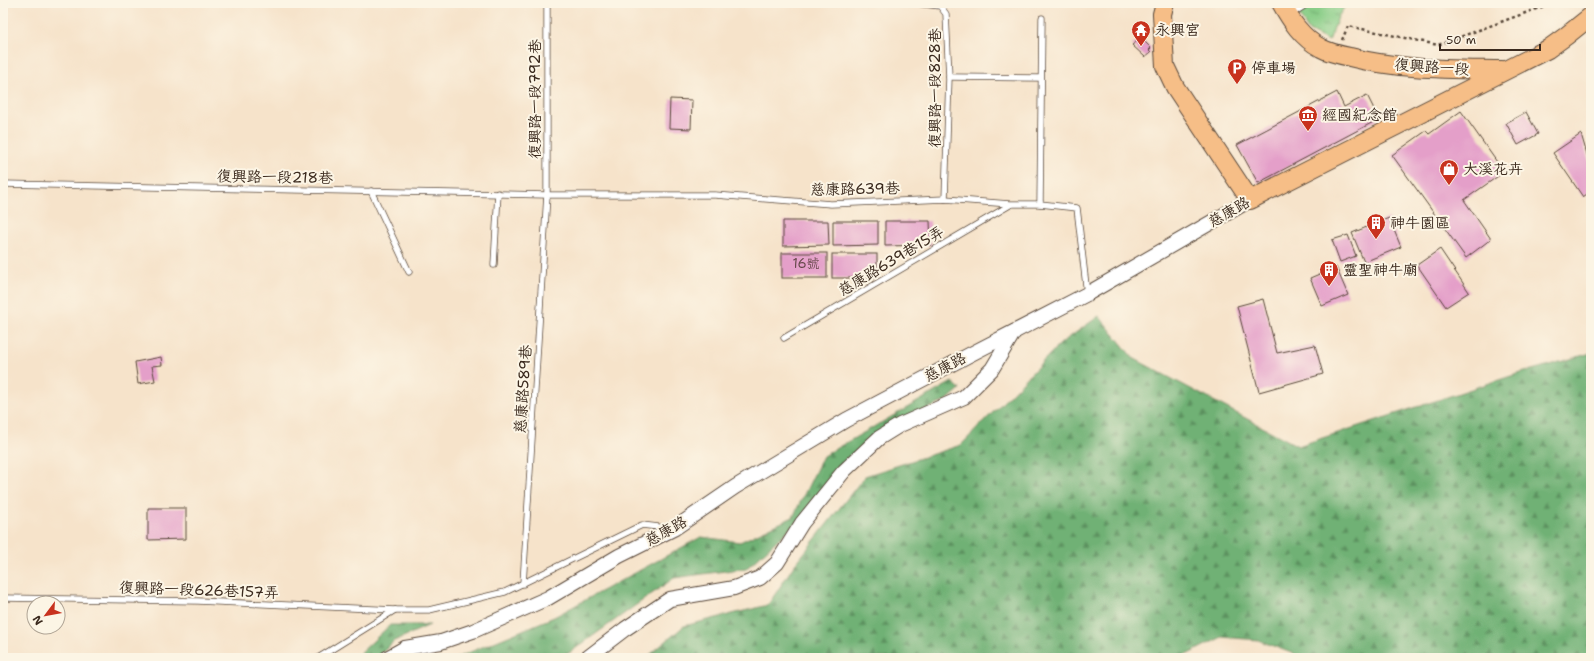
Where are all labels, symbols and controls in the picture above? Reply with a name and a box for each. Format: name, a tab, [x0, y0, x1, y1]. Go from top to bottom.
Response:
temple icon: 永興宮	[1130, 19, 1152, 47]
place label: 永興宮	[1155, 20, 1200, 40]
scale bar	[1440, 26, 1540, 52]
street label: 復興路一段828巷	[925, 28, 945, 148]
text: 50 m	[1446, 32, 1476, 48]
street label: 復興路一段792巷	[525, 39, 545, 159]
street label: 復興路一段	[1394, 54, 1470, 80]
parking icon: 停車場	[1226, 57, 1248, 85]
place label: 停車場	[1251, 58, 1296, 78]
museum icon: 經國紀念館	[1297, 104, 1319, 132]
place label: 經國紀念館	[1322, 105, 1397, 125]
shop icon: 大溪花卉	[1438, 158, 1460, 186]
place label: 大溪花卉	[1463, 159, 1523, 179]
street label: 復興路一段218巷	[217, 166, 333, 188]
street label: 慈康路639巷	[810, 178, 900, 200]
street label: 慈康路	[1205, 192, 1253, 232]
building icon: 神牛園區	[1365, 212, 1387, 240]
place label: 神牛園區	[1390, 213, 1450, 233]
street label: 慈康路639巷15弄	[834, 222, 948, 300]
house number: 16號	[792, 255, 820, 272]
building icon: 靈聖神牛廟	[1318, 259, 1340, 287]
place label: 靈聖神牛廟	[1343, 260, 1418, 280]
street label: 慈康路589巷	[510, 344, 536, 434]
street label: 慈康路	[920, 348, 970, 386]
street label: 慈康路	[641, 511, 691, 551]
street label: 復興路一段626巷157弄	[119, 577, 279, 603]
north arrow	[26, 595, 66, 635]
text: N	[29, 612, 47, 628]

